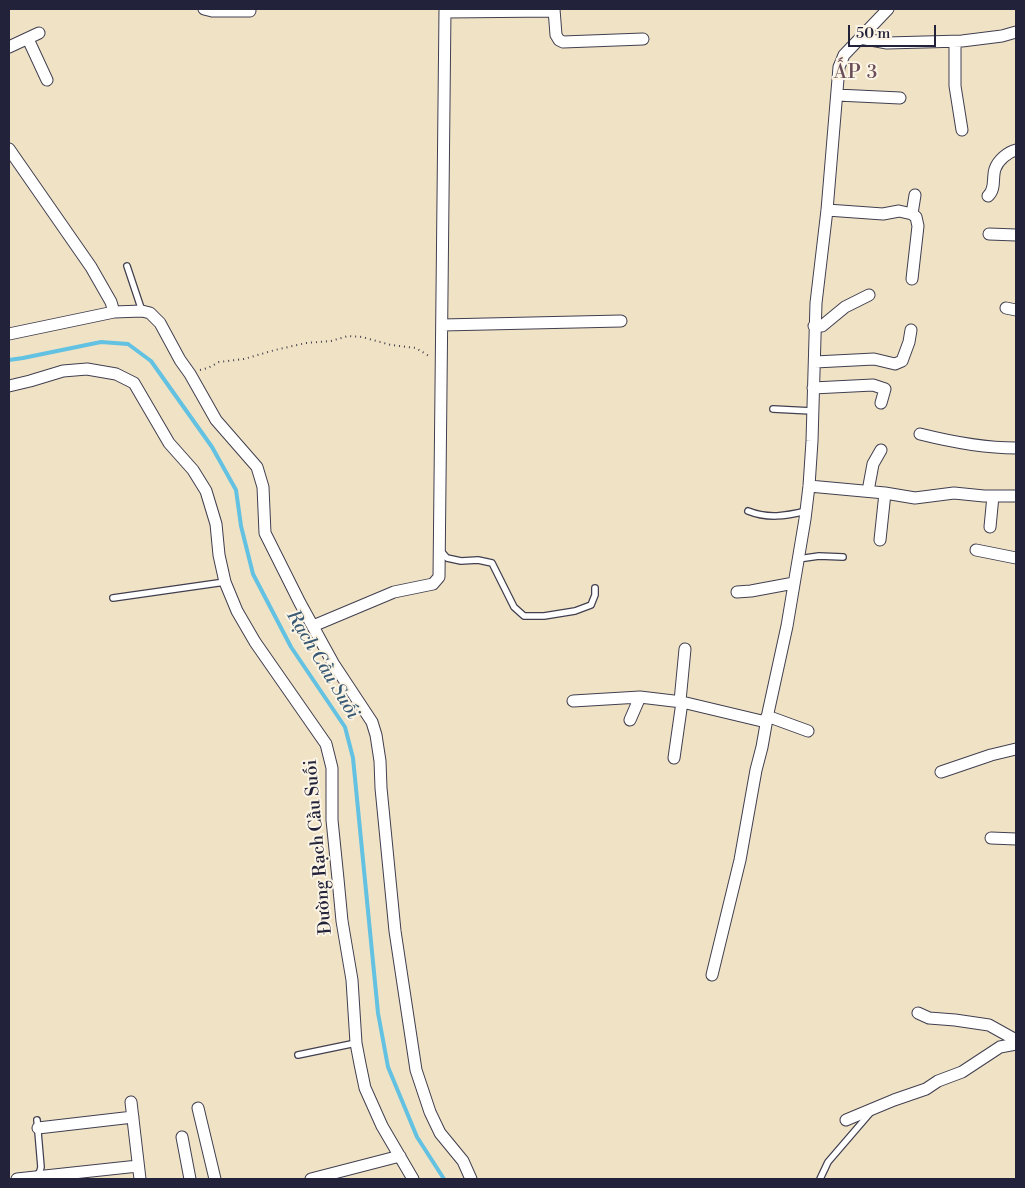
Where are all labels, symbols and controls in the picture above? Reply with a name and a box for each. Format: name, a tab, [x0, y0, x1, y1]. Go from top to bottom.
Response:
scale bar	[850, 15, 938, 47]
text: 50 m	[856, 24, 890, 43]
district label: ẤP 3	[833, 62, 879, 84]
water label: Rạch Cầu Suối	[281, 606, 363, 724]
street label: Đường Rạch Cầu Suối	[301, 759, 337, 935]

